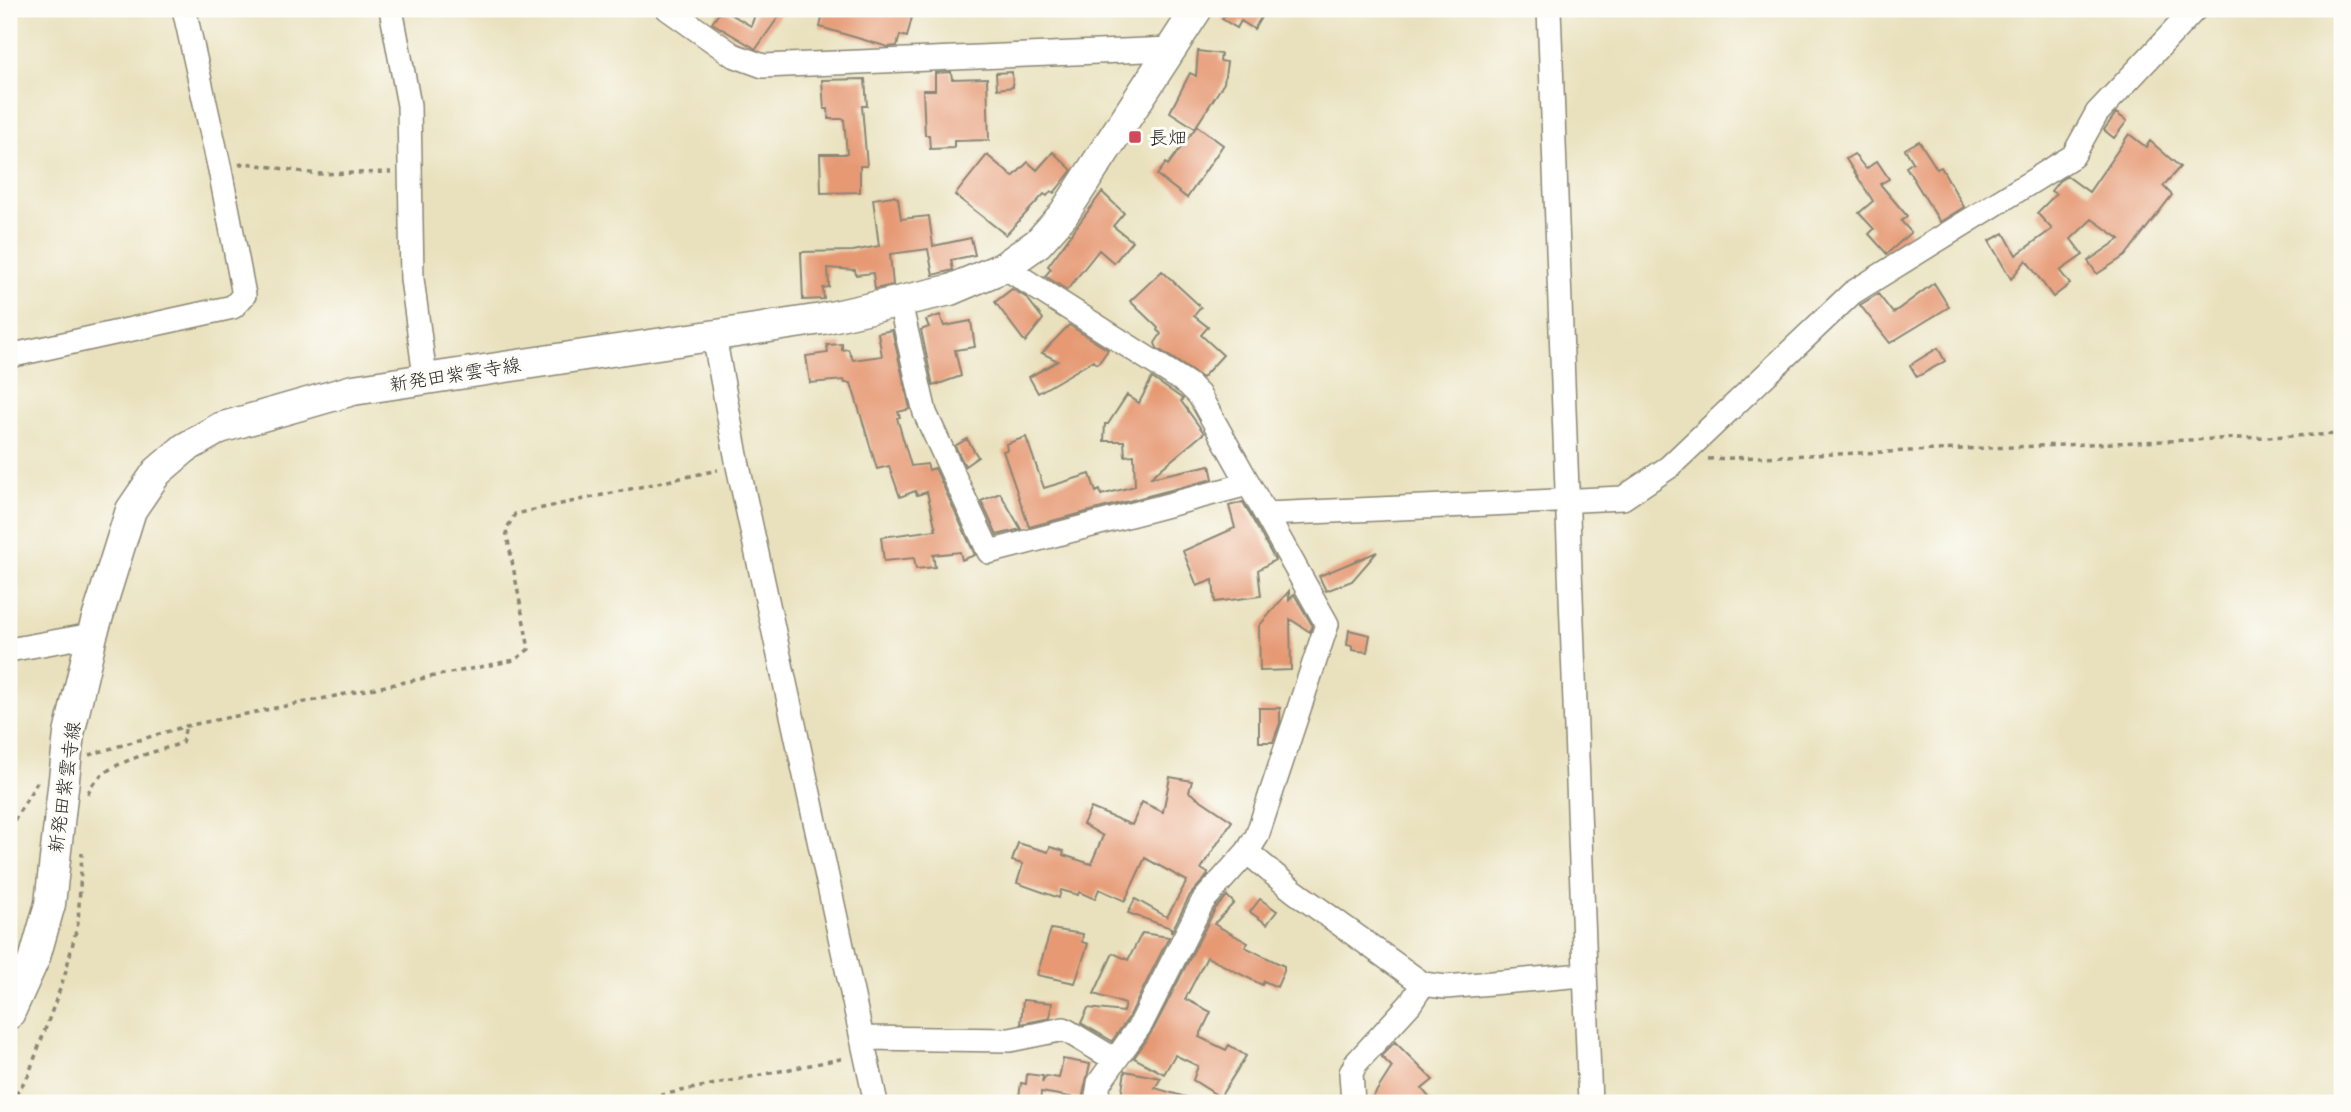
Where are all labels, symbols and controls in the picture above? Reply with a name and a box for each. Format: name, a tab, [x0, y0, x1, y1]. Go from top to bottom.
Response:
place label: 長畑	[1149, 124, 1187, 150]
marker: 長畑	[1127, 129, 1143, 145]
street label: 新発田紫雲寺線	[387, 351, 523, 397]
street label: 新発田紫雲寺線	[42, 719, 86, 855]

